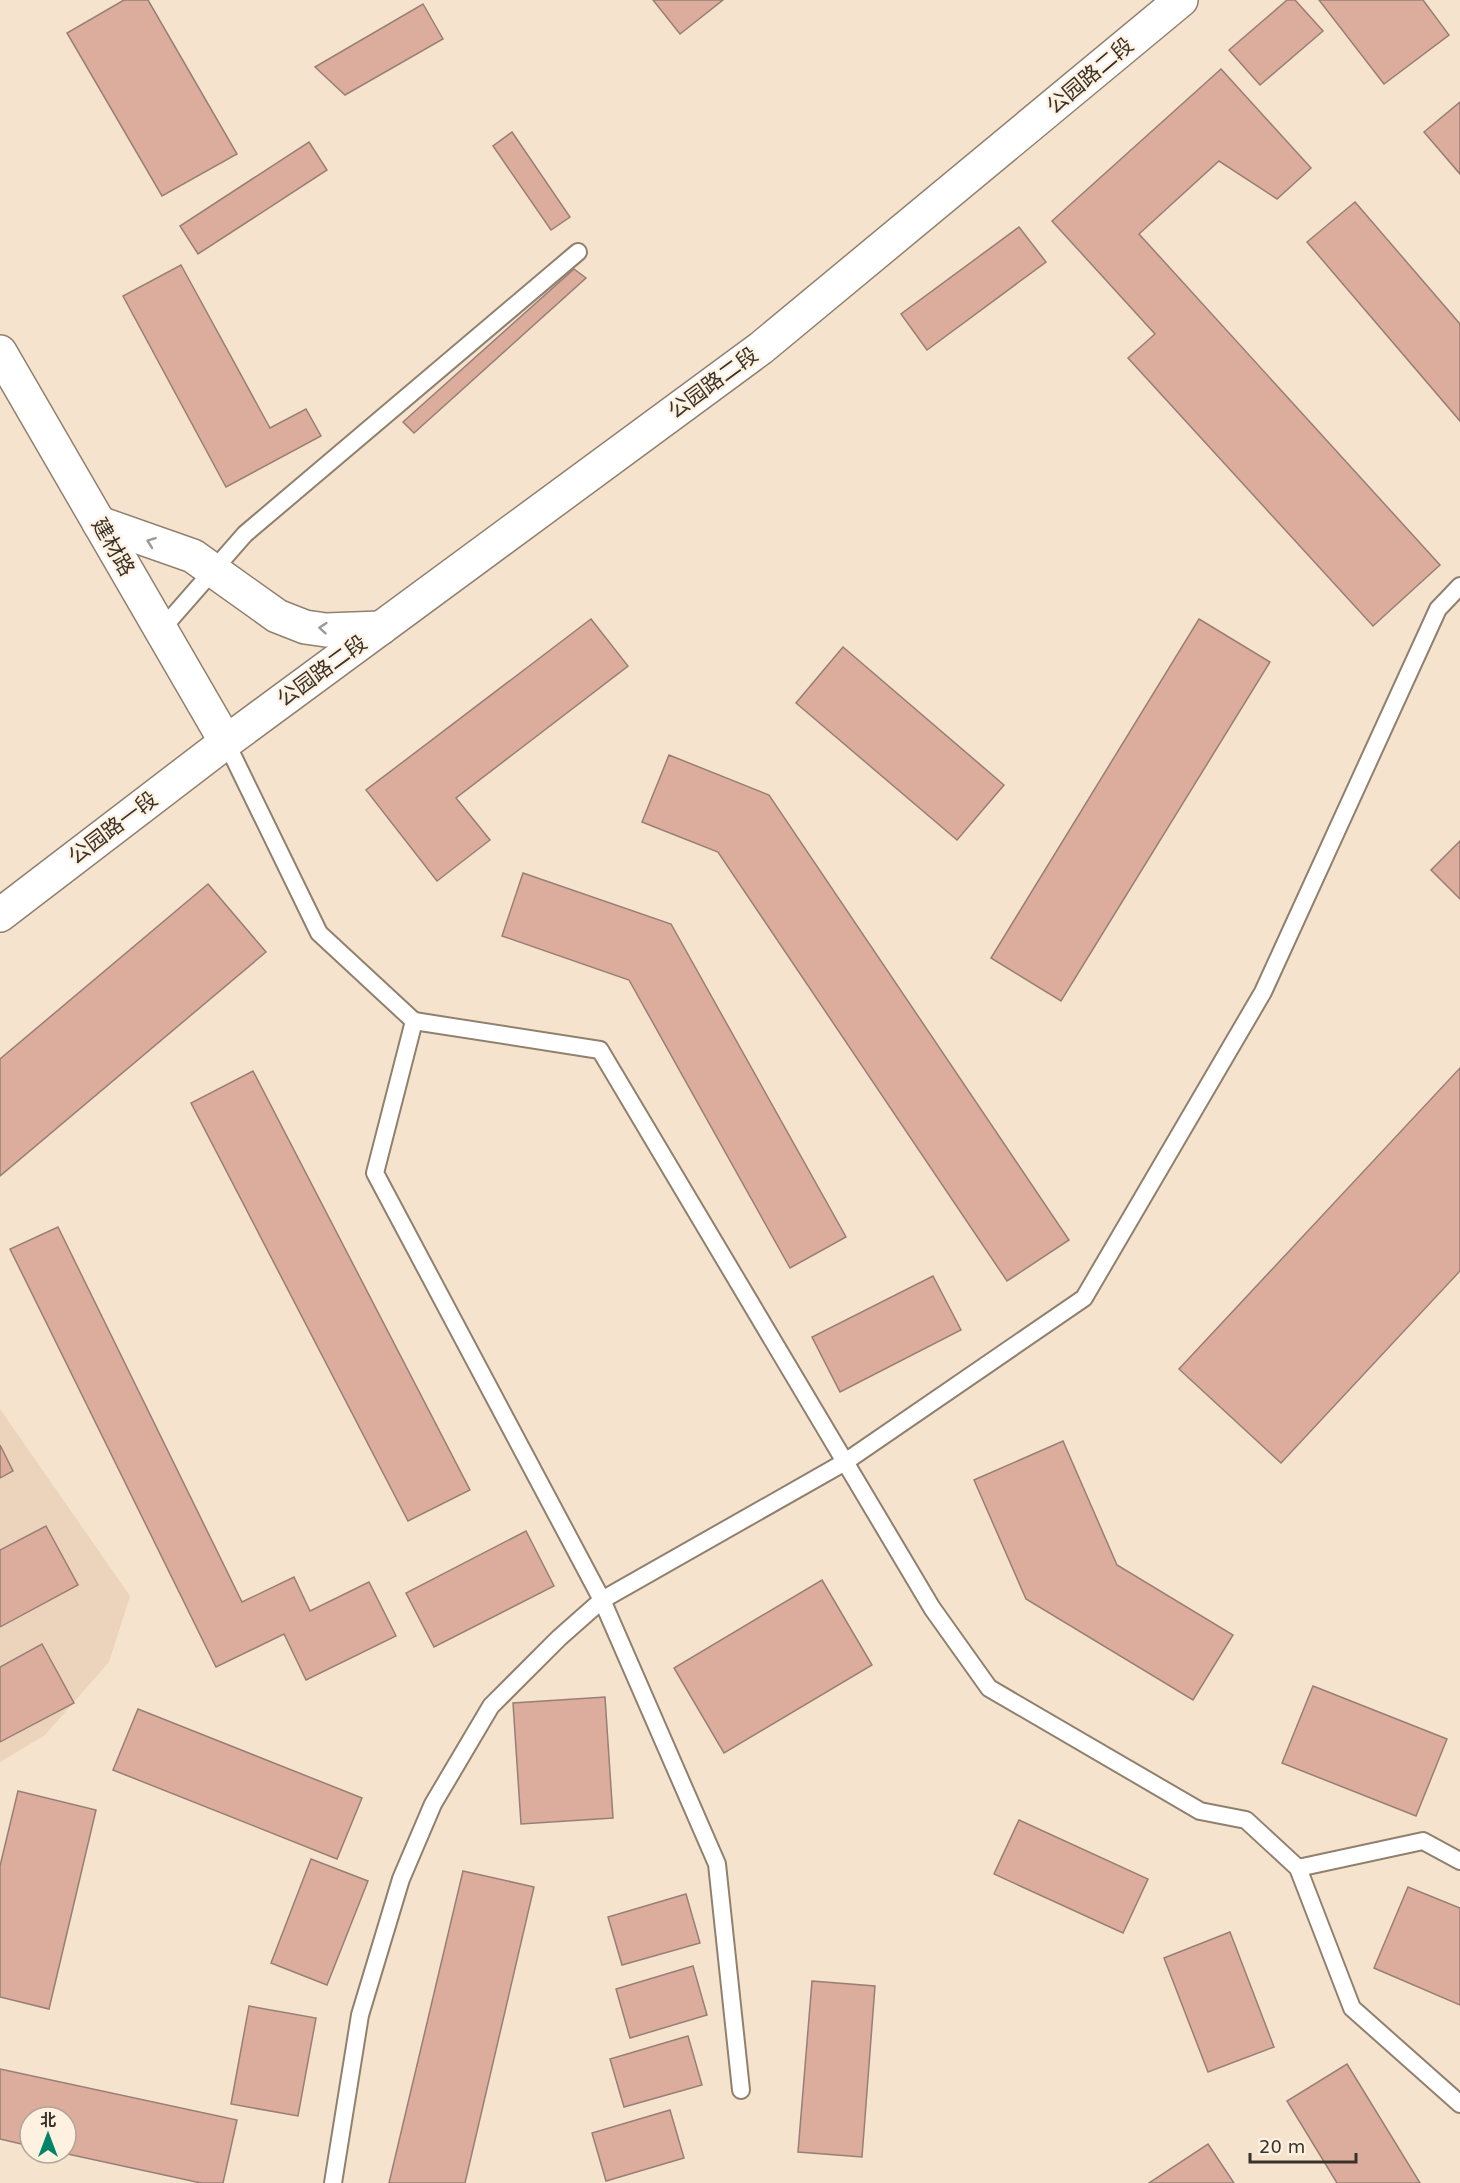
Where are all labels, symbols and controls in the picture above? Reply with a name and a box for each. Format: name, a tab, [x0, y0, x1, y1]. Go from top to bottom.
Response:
street label: 公园路二段	[1042, 33, 1138, 119]
street label: 公园路二段	[663, 342, 763, 424]
street label: 建材路	[87, 514, 139, 580]
one-way arrow	[146, 536, 157, 549]
one-way arrow	[318, 622, 327, 635]
street label: 公园路二段	[272, 630, 372, 712]
street label: 公园路一段	[64, 787, 162, 869]
north arrow	[18, 2105, 78, 2165]
text: 北	[40, 2111, 56, 2130]
scale bar	[1250, 2126, 1356, 2164]
text: 20 m	[1259, 2136, 1305, 2157]

